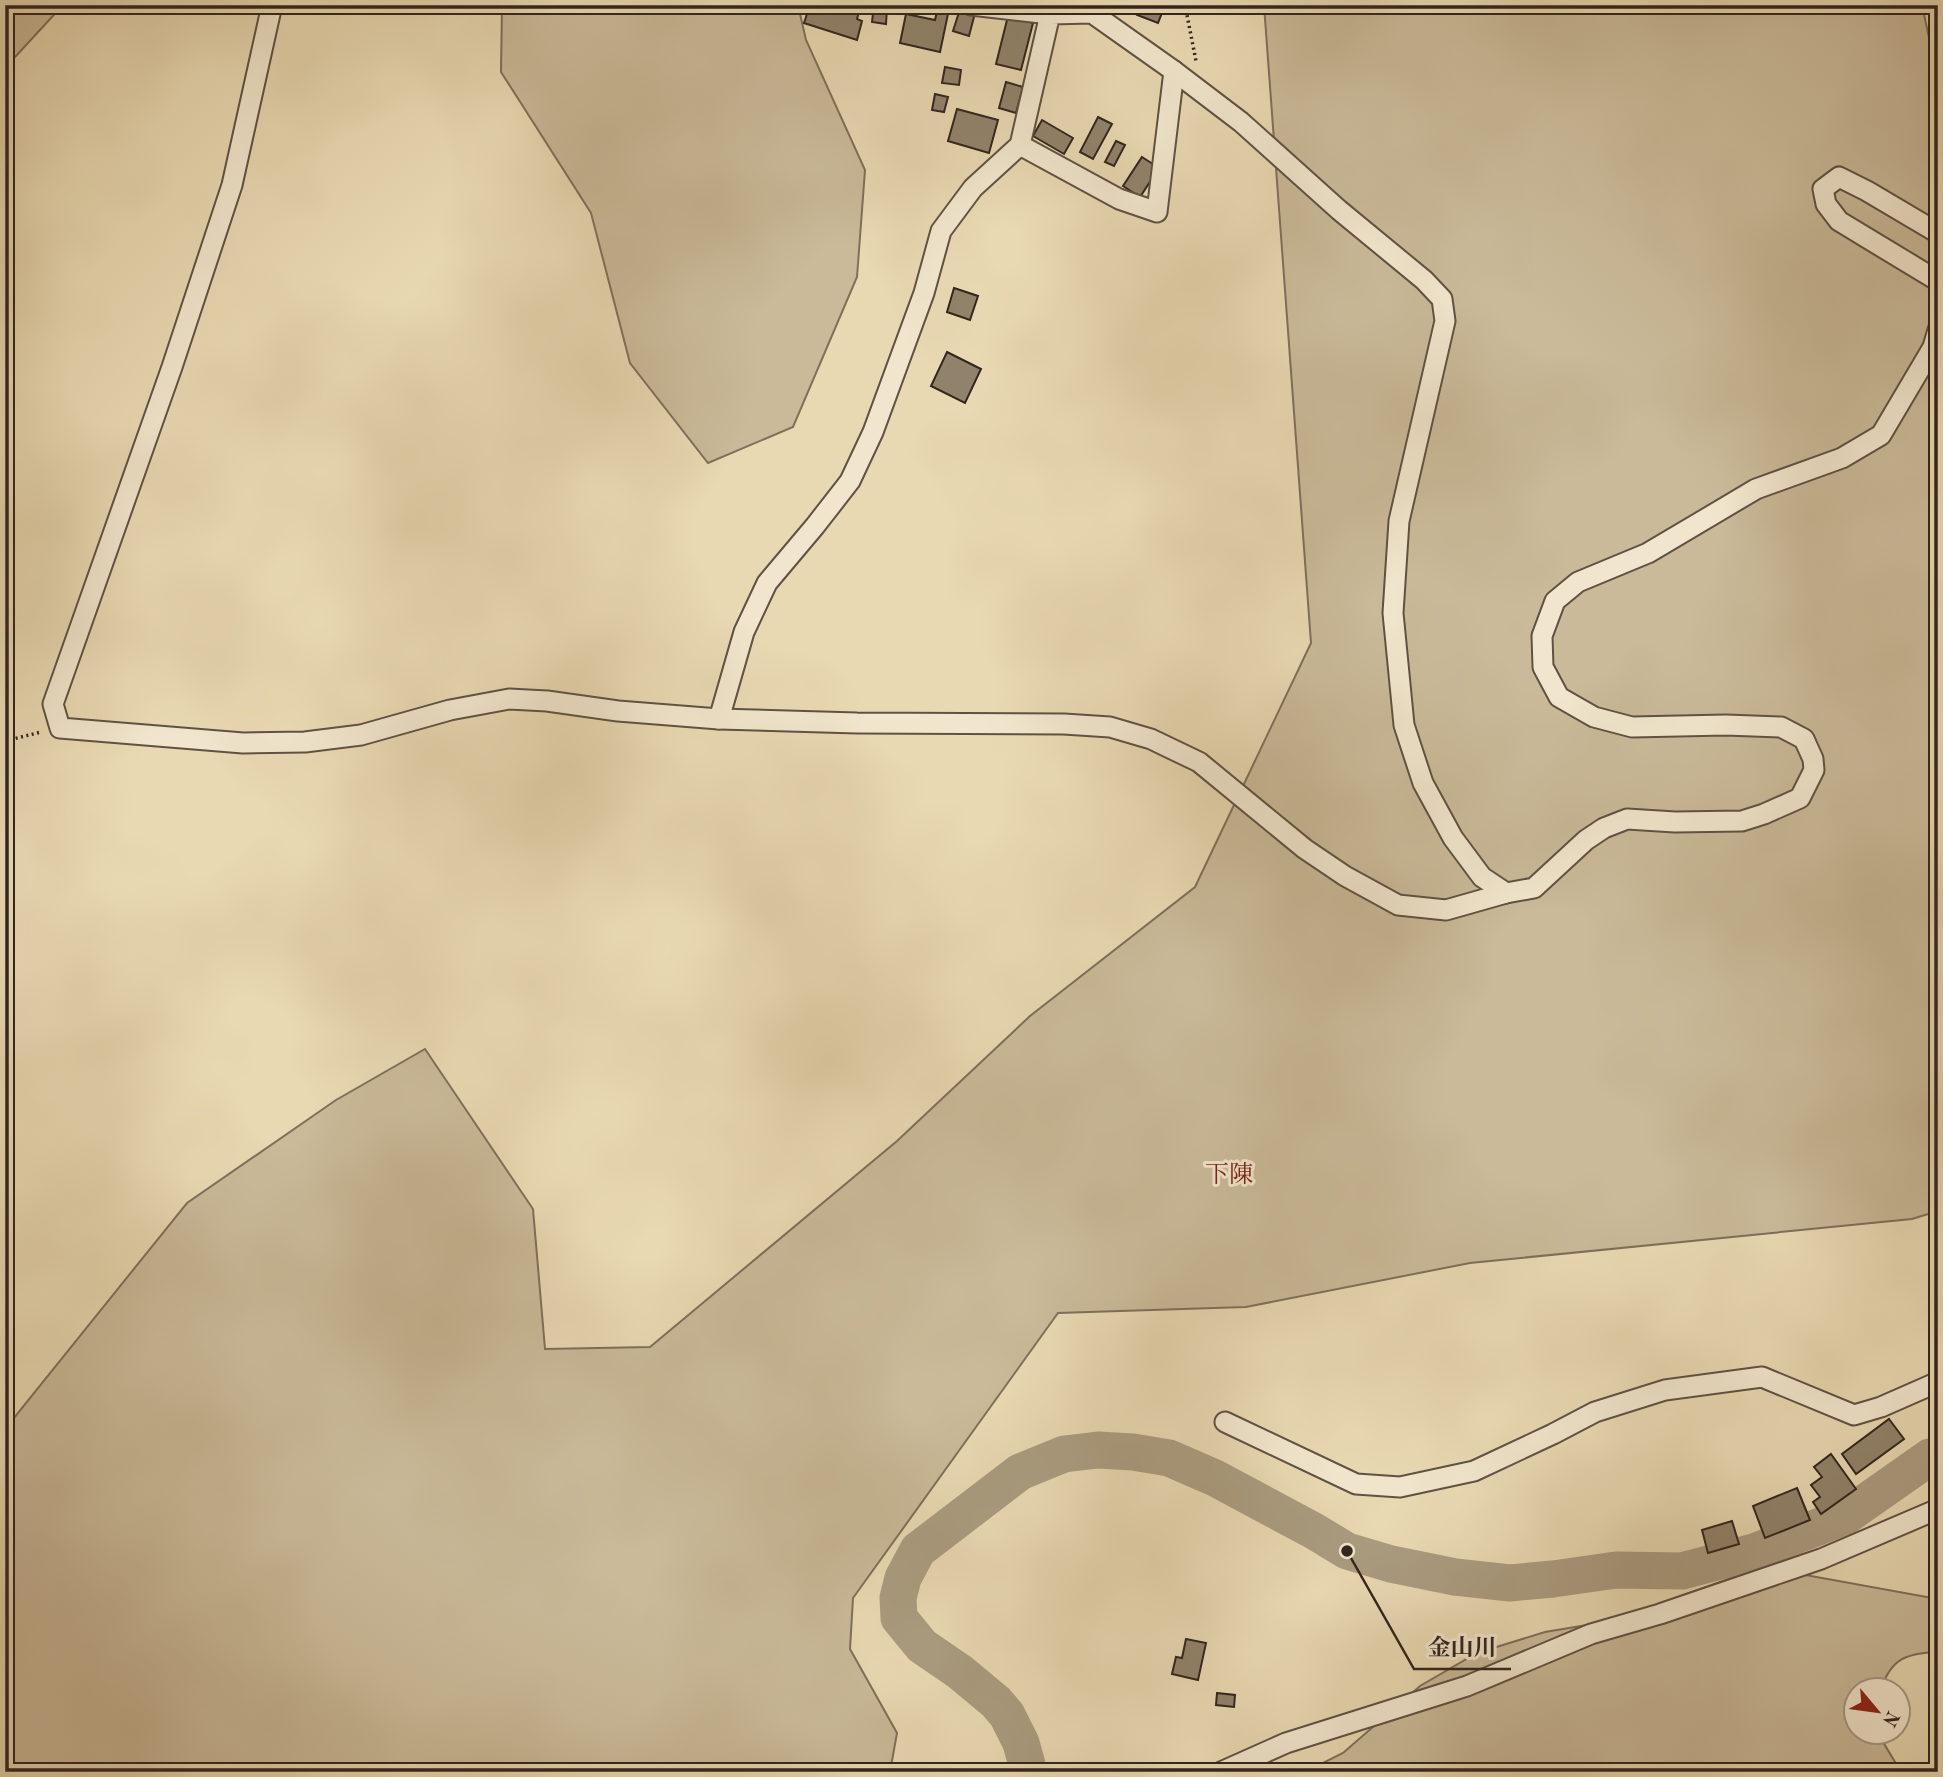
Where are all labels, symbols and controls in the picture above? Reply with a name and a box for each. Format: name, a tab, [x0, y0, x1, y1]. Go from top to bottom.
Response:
district label: 下陳	[1205, 1162, 1253, 1188]
callout: 金山川	[1414, 1625, 1511, 1669]
text: 金山川	[1428, 1635, 1497, 1660]
north arrow	[1842, 1676, 1912, 1746]
text: N	[1878, 1707, 1902, 1729]

